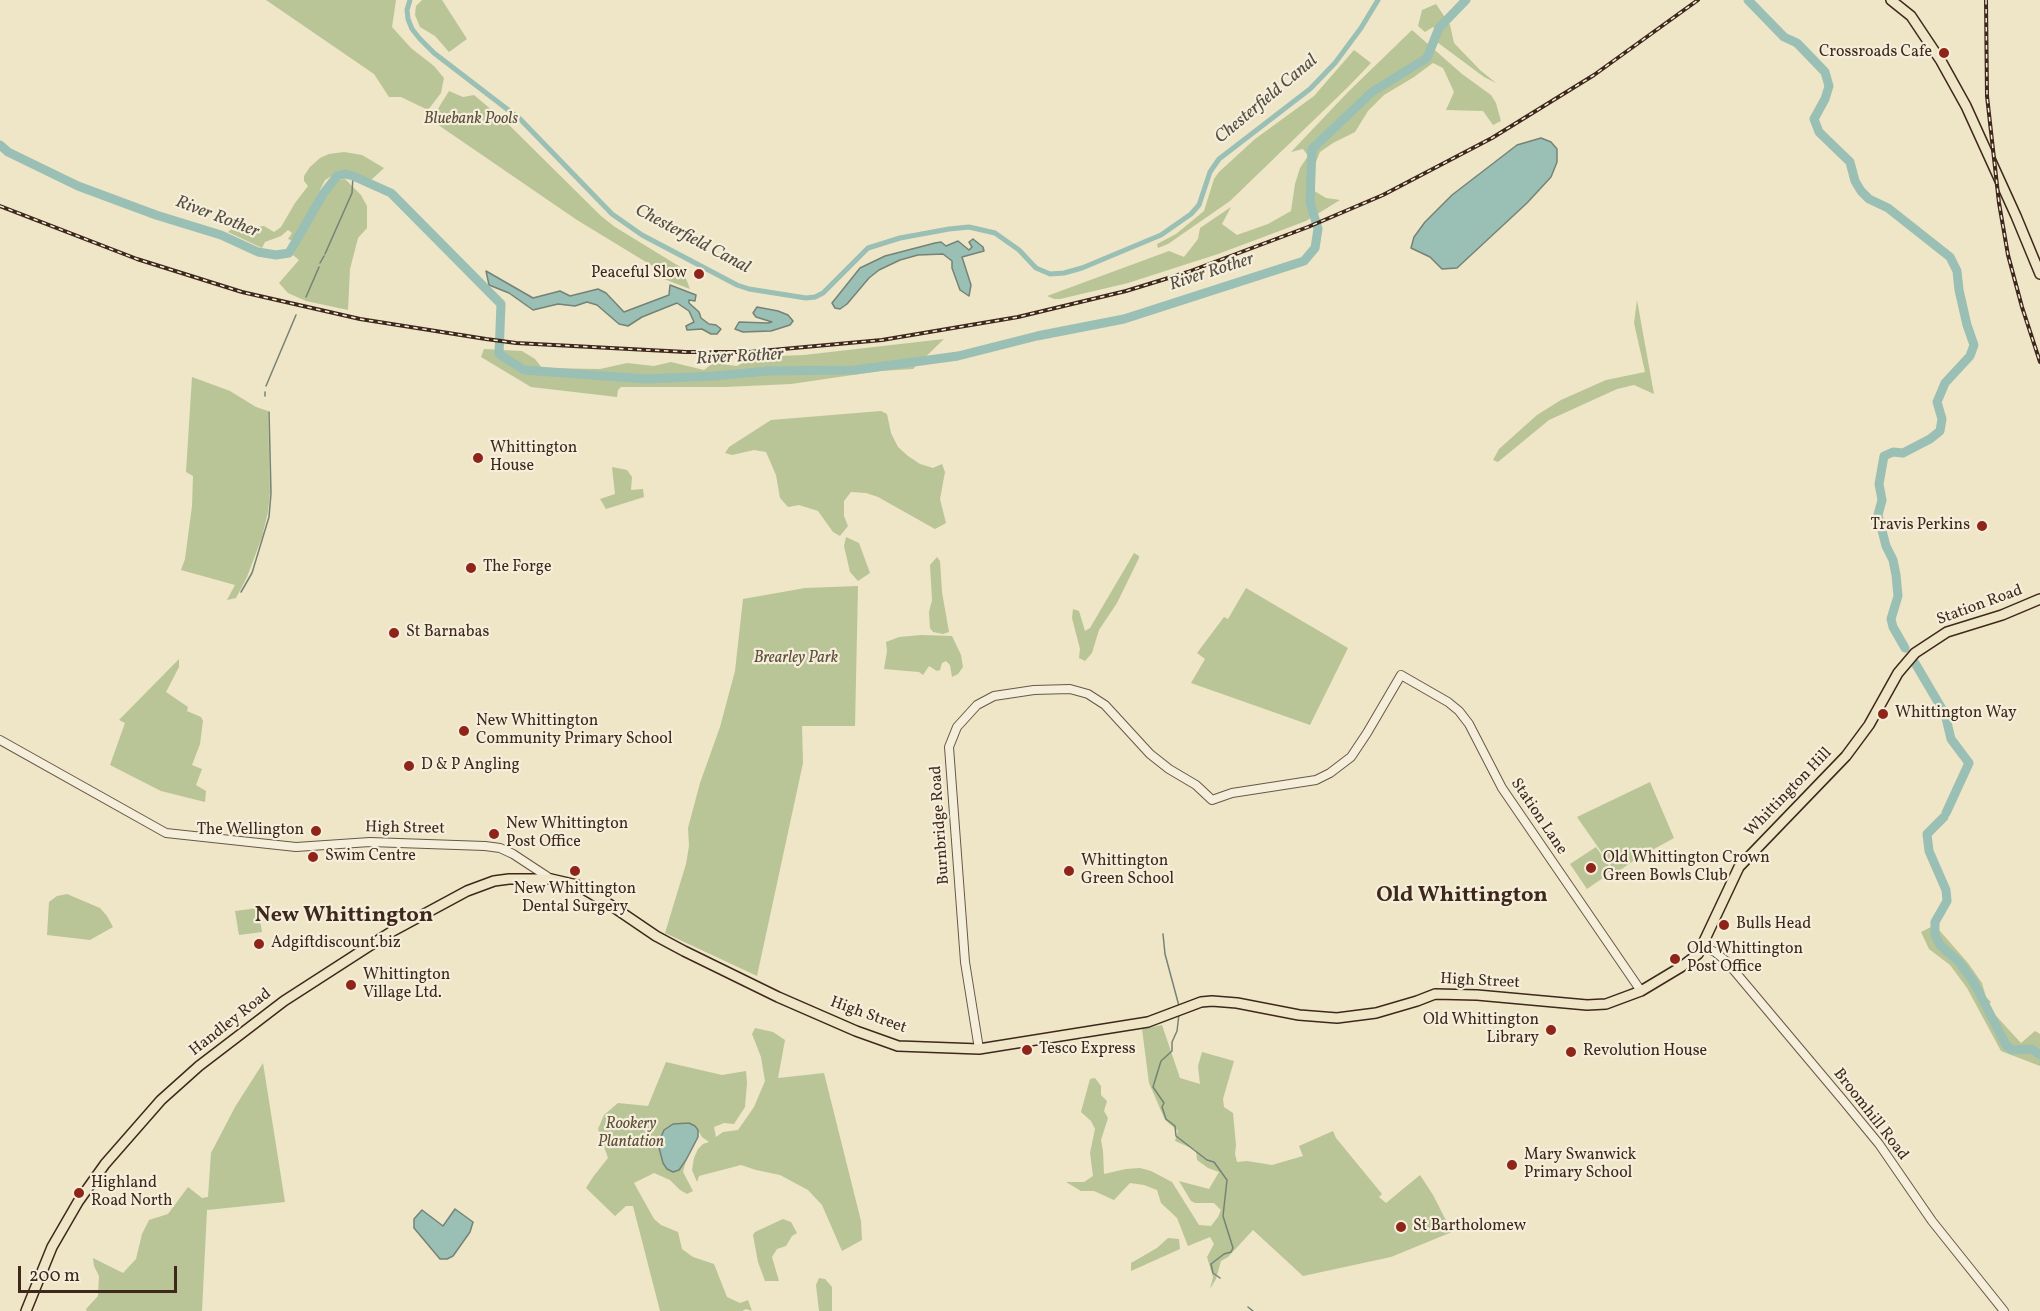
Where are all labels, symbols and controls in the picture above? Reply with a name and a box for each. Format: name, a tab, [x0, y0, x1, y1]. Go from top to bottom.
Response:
place label: Crossroads Cafe	[1819, 43, 1932, 63]
marker: Crossroads Cafe	[1937, 46, 1951, 60]
water label: Chesterfield Canal	[1211, 51, 1323, 149]
park label: Bluebank Pools	[424, 110, 518, 130]
water label: River Rother	[172, 192, 262, 244]
water label: Chesterfield Canal	[631, 201, 753, 279]
water label: River Rother	[1167, 249, 1257, 297]
place label: Peaceful Slow	[591, 264, 687, 284]
marker: Peaceful Slow	[692, 267, 706, 281]
water label: River Rother	[696, 345, 784, 371]
place label: Whittington House	[490, 439, 577, 477]
marker: Whittington House	[471, 451, 485, 465]
place label: Travis Perkins	[1871, 516, 1970, 536]
marker: Travis Perkins	[1975, 519, 1989, 533]
place label: The Forge	[483, 558, 552, 578]
marker: The Forge	[464, 561, 478, 575]
street label: Station Road	[1934, 582, 2026, 630]
place label: St Barnabas	[406, 623, 489, 643]
marker: St Barnabas	[387, 626, 401, 640]
park label: Brearley Park	[754, 649, 838, 669]
place label: Whittington Way	[1895, 704, 2017, 724]
marker: Whittington Way	[1876, 707, 1890, 721]
place label: New Whittington Community Primary School	[476, 712, 672, 750]
marker: New Whittington Community Primary School	[457, 724, 471, 738]
street label: Whittington Hill	[1741, 744, 1837, 842]
place label: D & P Angling	[421, 756, 520, 776]
marker: D & P Angling	[402, 759, 416, 773]
street label: Burnbridge Road	[927, 765, 955, 885]
street label: Station Lane	[1505, 775, 1571, 859]
place label: New Whittington Post Office	[506, 815, 628, 853]
street label: High Street	[365, 819, 445, 839]
place label: The Wellington	[197, 821, 304, 841]
marker: The Wellington	[309, 824, 323, 838]
marker: New Whittington Post Office	[487, 827, 501, 841]
place label: Swim Centre	[325, 847, 416, 867]
place label: Old Whittington Crown Green Bowls Club	[1603, 849, 1770, 887]
marker: Swim Centre	[306, 850, 320, 864]
place label: Whittington Green School	[1081, 852, 1174, 890]
marker: Old Whittington Crown Green Bowls Club	[1584, 861, 1598, 875]
marker: New Whittington Dental Surgery	[568, 864, 582, 878]
marker: Whittington Green School	[1062, 864, 1076, 878]
place label: New Whittington Dental Surgery	[514, 880, 636, 918]
district label: Old Whittington	[1376, 884, 1548, 910]
district label: New Whittington	[255, 904, 433, 930]
place label: Bulls Head	[1736, 915, 1811, 935]
marker: Bulls Head	[1717, 918, 1731, 932]
place label: Adgiftdiscount.biz	[271, 934, 401, 954]
marker: Adgiftdiscount.biz	[252, 937, 266, 951]
place label: Old Whittington Post Office	[1687, 940, 1803, 978]
marker: Old Whittington Post Office	[1668, 952, 1682, 966]
place label: Whittington Village Ltd.	[363, 966, 450, 1004]
street label: High Street	[1440, 970, 1520, 994]
marker: Whittington Village Ltd.	[344, 978, 358, 992]
street label: Handley Road	[186, 985, 276, 1061]
street label: High Street	[827, 993, 909, 1039]
place label: Old Whittington Library	[1423, 1011, 1539, 1049]
marker: Old Whittington Library	[1544, 1023, 1558, 1037]
place label: Tesco Express	[1039, 1040, 1136, 1060]
place label: Revolution House	[1583, 1042, 1707, 1062]
marker: Tesco Express	[1020, 1043, 1034, 1057]
marker: Revolution House	[1564, 1045, 1578, 1059]
street label: Broomhill Road	[1828, 1065, 1912, 1165]
park label: Rookery Plantation	[598, 1115, 664, 1153]
place label: Mary Swanwick Primary School	[1524, 1146, 1636, 1184]
marker: Mary Swanwick Primary School	[1505, 1158, 1519, 1172]
place label: Highland Road North	[91, 1174, 173, 1212]
marker: Highland Road North	[72, 1186, 86, 1200]
place label: St Bartholomew	[1413, 1217, 1526, 1237]
marker: St Bartholomew	[1394, 1220, 1408, 1234]
scale bar	[21, 1254, 180, 1292]
text: 200 m	[29, 1264, 80, 1289]

